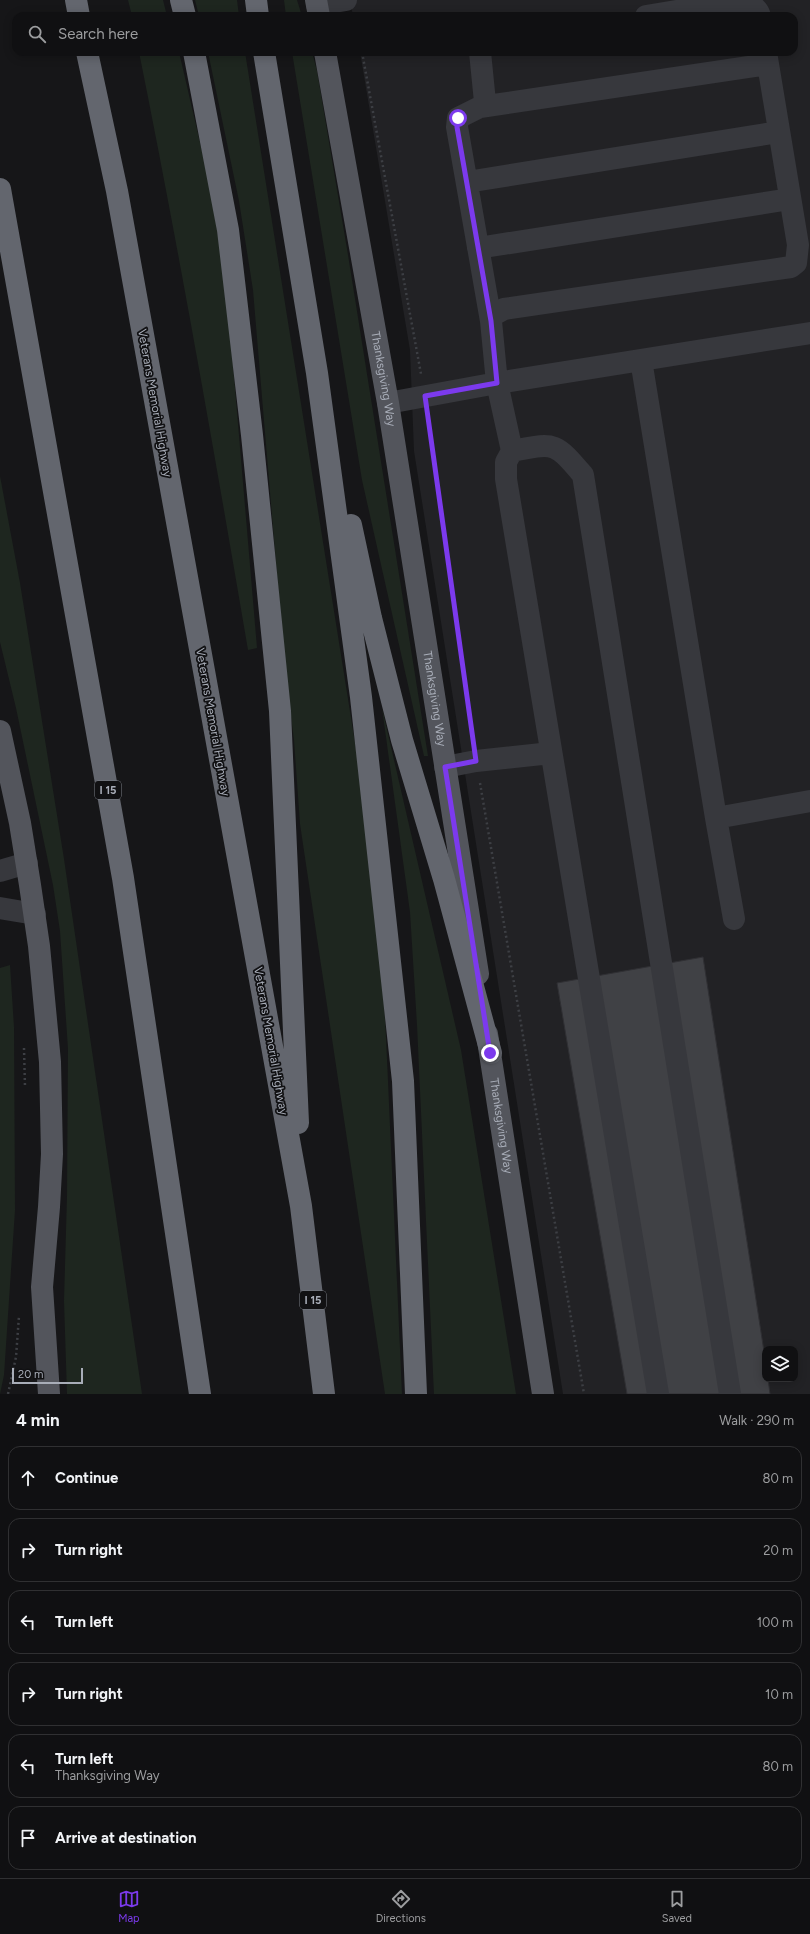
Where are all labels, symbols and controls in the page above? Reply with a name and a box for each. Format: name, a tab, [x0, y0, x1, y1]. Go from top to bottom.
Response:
search box	[12, 12, 798, 56]
icon: search	[26, 23, 48, 45]
text: Search here	[58, 25, 138, 43]
route start	[449, 109, 467, 127]
street label: Veterans Memorial Highway	[135, 328, 175, 479]
street label: Thanksgiving Way	[368, 330, 399, 428]
street label: Veterans Memorial Highway	[193, 647, 233, 798]
street label: Thanksgiving Way	[420, 650, 449, 748]
road number: I 15	[95, 781, 121, 799]
street label: Veterans Memorial Highway	[251, 966, 291, 1117]
route end	[481, 1044, 499, 1062]
street label: Thanksgiving Way	[487, 1077, 516, 1175]
road number: I 15	[300, 1291, 326, 1309]
map controls	[762, 1346, 798, 1382]
button: layers	[762, 1346, 798, 1382]
scale bar	[12, 1366, 83, 1385]
text: 20 m	[18, 1368, 43, 1381]
text: 4 min	[16, 1410, 60, 1430]
text: Walk · 290 m	[719, 1413, 794, 1428]
icon: ahead	[17, 1467, 39, 1489]
text: Continue	[55, 1469, 118, 1487]
text: 80 m	[762, 1471, 793, 1486]
icon: right	[17, 1539, 39, 1561]
text: Turn right	[55, 1541, 123, 1559]
text: 20 m	[763, 1543, 793, 1558]
icon: left	[17, 1611, 39, 1633]
text: Turn left	[55, 1613, 113, 1631]
text: 100 m	[757, 1615, 793, 1630]
icon: right	[17, 1683, 39, 1705]
text: Turn right	[55, 1685, 123, 1703]
text: 10 m	[765, 1687, 793, 1702]
text: Turn left	[55, 1750, 113, 1768]
icon: left	[17, 1755, 39, 1777]
text: 80 m	[762, 1759, 793, 1774]
text: Thanksgiving Way	[55, 1768, 160, 1783]
icon: arrive	[17, 1827, 39, 1849]
text: Arrive at destination	[55, 1829, 196, 1847]
tab: Map	[118, 1888, 140, 1925]
tab: Directions	[376, 1888, 426, 1925]
tab: Saved	[662, 1888, 692, 1925]

